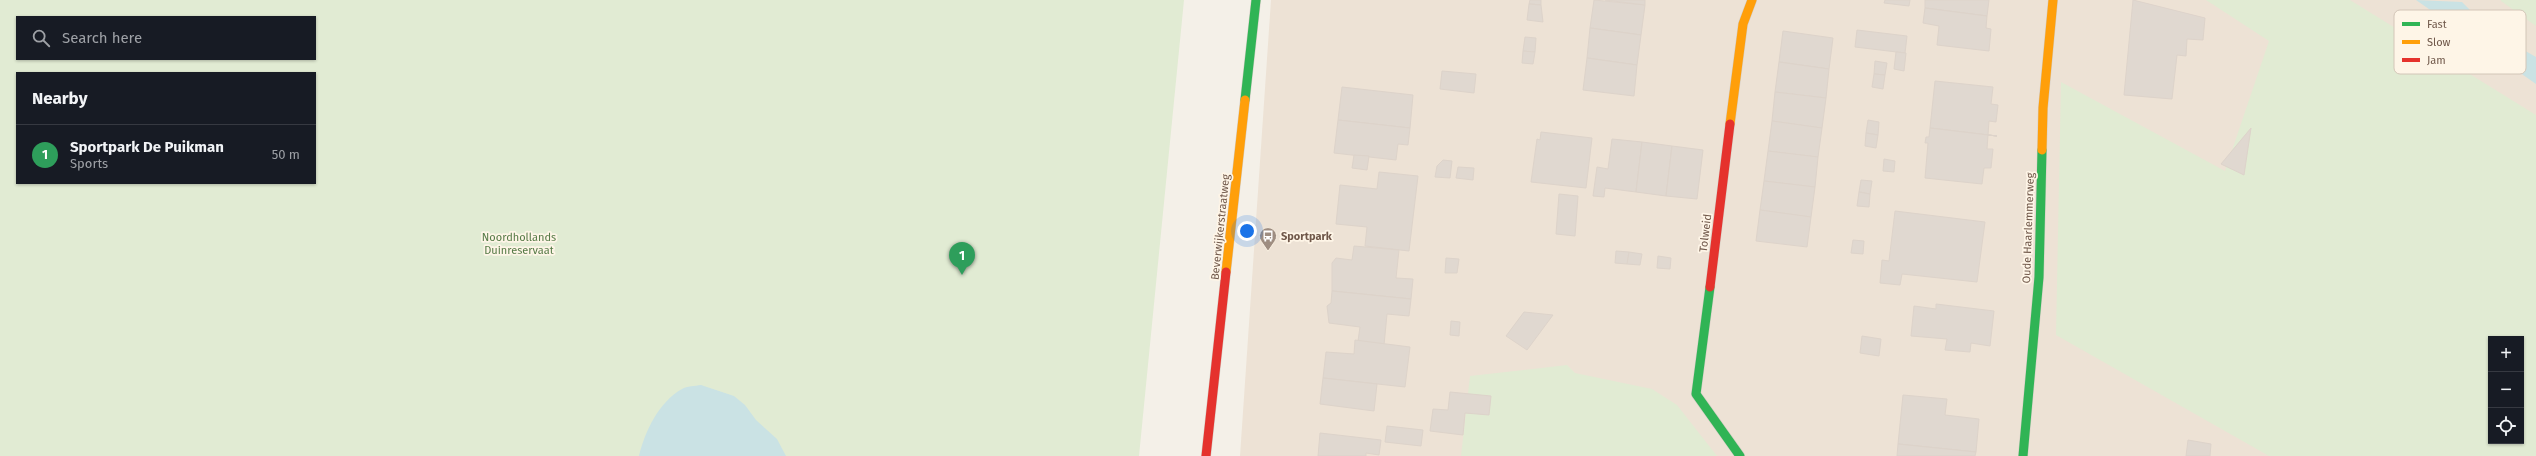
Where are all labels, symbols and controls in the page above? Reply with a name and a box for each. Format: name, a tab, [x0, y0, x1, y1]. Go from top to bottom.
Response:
legend	[2394, 10, 2526, 74]
search box	[16, 16, 316, 60]
text: Fast	[2427, 18, 2447, 31]
icon: search	[30, 27, 52, 49]
text: Search here	[62, 29, 142, 47]
text: Slow	[2427, 36, 2451, 49]
text: Jam	[2427, 54, 2446, 67]
text: Nearby	[32, 88, 87, 109]
text: Sportpark De Puikman	[70, 138, 224, 156]
text: 1	[42, 147, 48, 162]
text: 50 m	[272, 147, 300, 162]
text: Sports	[70, 156, 108, 171]
street label: Oude Haarlemmerweg	[2020, 172, 2037, 284]
street label: Beverwijkerstraatweg	[1208, 173, 1233, 281]
street label: Tolweid	[1697, 213, 1714, 253]
your location	[1237, 221, 1257, 241]
bus stop icon: Sportpark	[1258, 226, 1278, 251]
place label: Sportpark	[1281, 230, 1333, 243]
park label: Noordhollands Duinreservaat	[482, 231, 556, 257]
pin: 1	[949, 242, 975, 275]
map controls	[2488, 336, 2524, 444]
button: +	[2488, 336, 2524, 372]
button: −	[2488, 372, 2524, 408]
button: locate	[2488, 408, 2524, 444]

